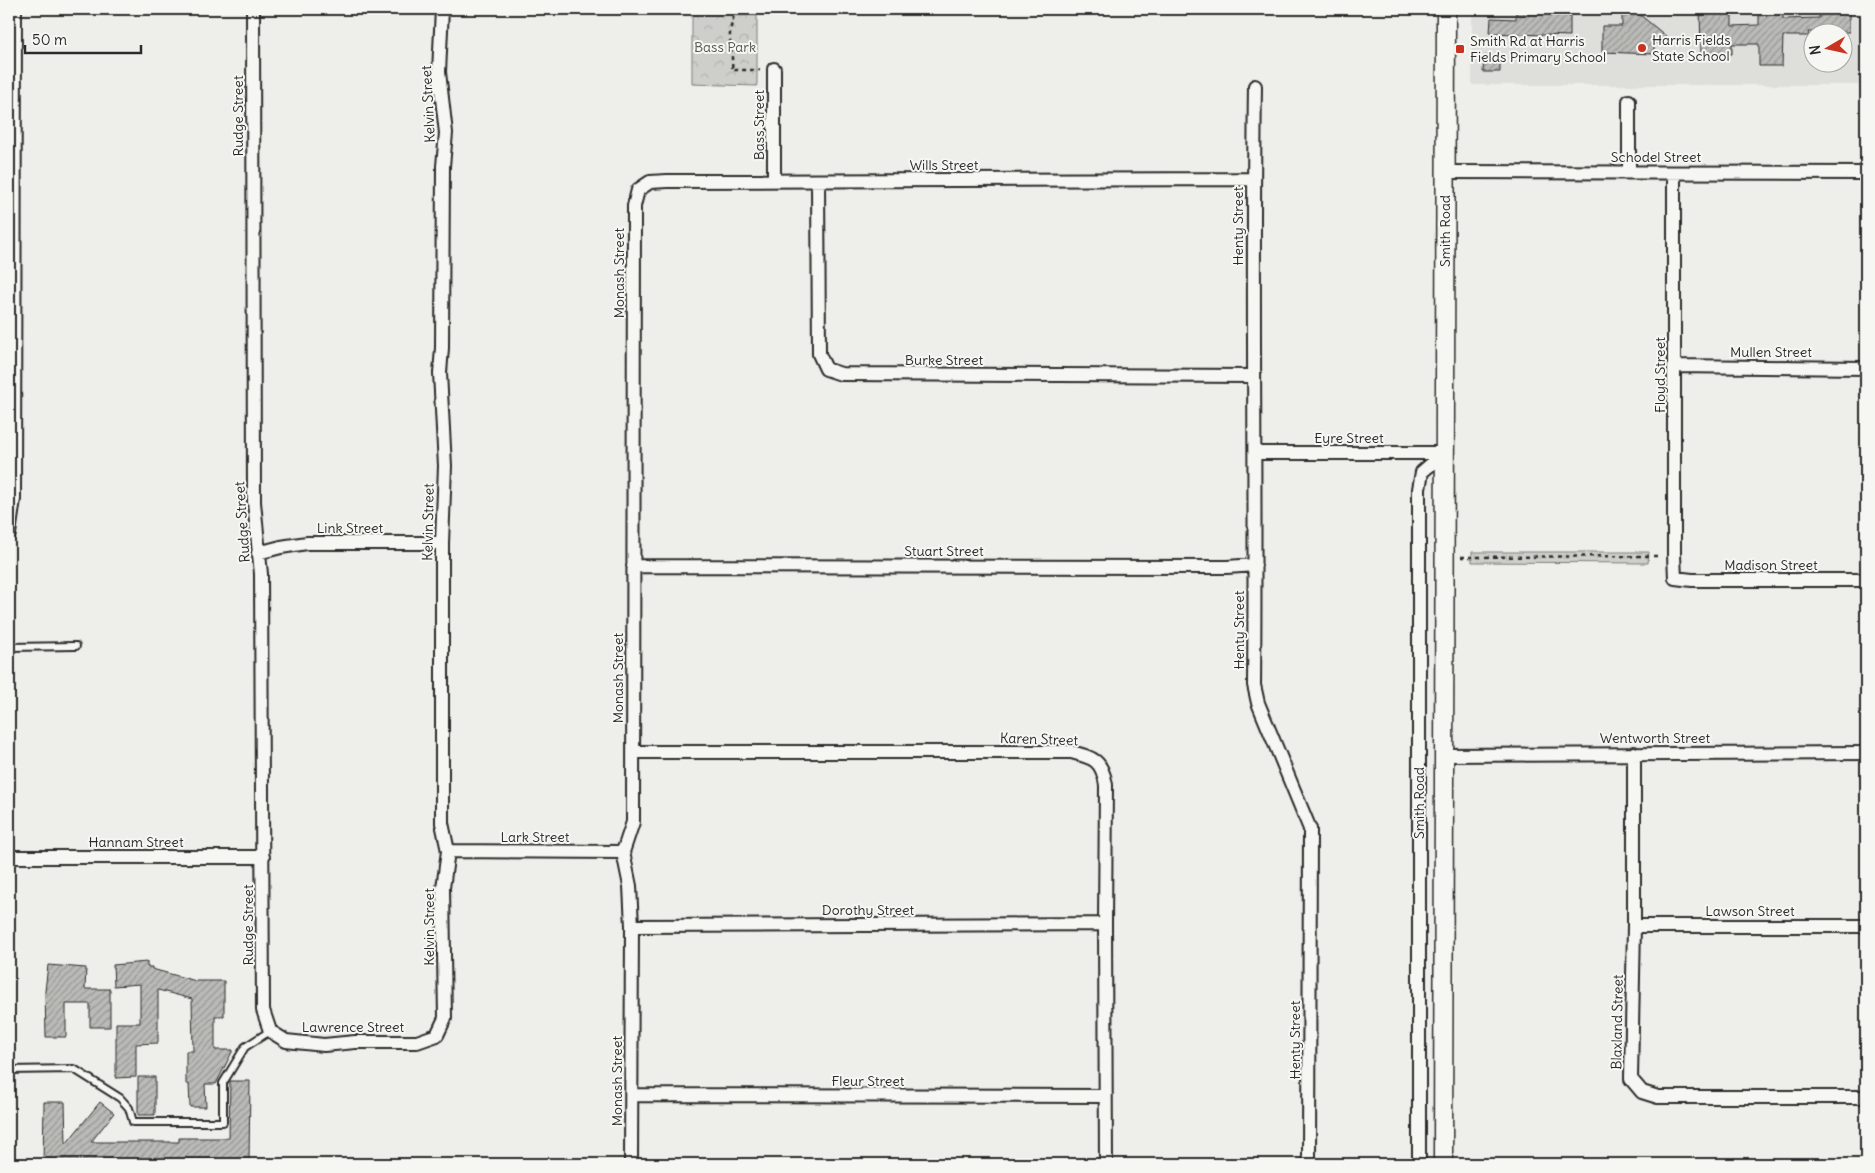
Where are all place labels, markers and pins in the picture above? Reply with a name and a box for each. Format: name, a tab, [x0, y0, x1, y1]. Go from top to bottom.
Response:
place label: Harris Fields State School	[1652, 31, 1731, 65]
place label: Smith Rd at Harris Fields Primary School	[1470, 32, 1606, 66]
marker: Harris Fields State School	[1636, 42, 1648, 54]
marker: Smith Rd at Harris Fields Primary School	[1454, 43, 1466, 55]

